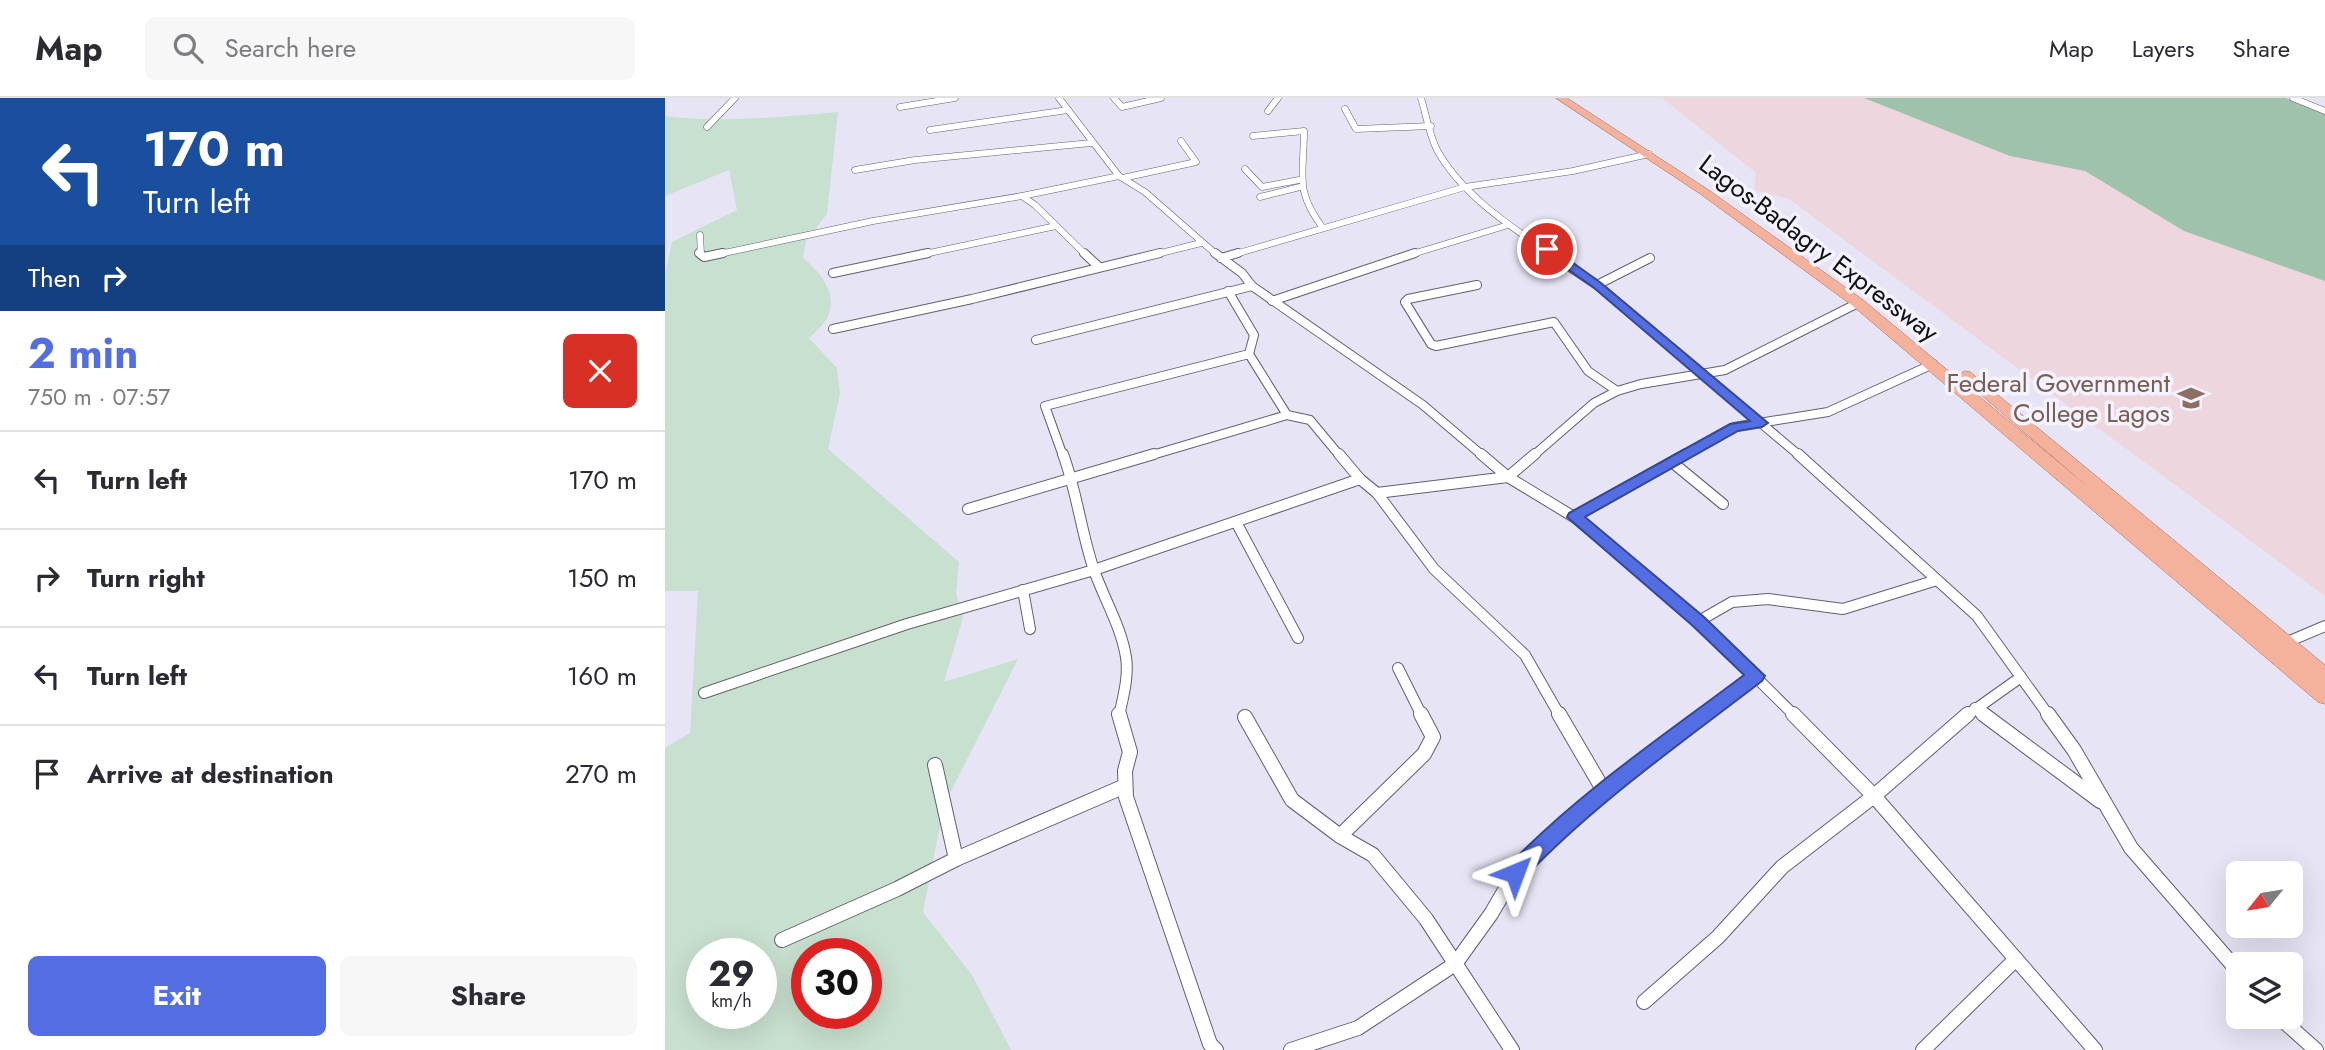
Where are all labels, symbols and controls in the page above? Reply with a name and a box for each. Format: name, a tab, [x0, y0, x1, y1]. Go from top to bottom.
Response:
search box	[145, 17, 635, 80]
text: Map	[35, 25, 103, 72]
icon: search	[169, 29, 207, 67]
text: Search here	[225, 29, 356, 67]
text: Map	[2049, 31, 2094, 66]
text: Layers	[2132, 31, 2194, 66]
text: Share	[2232, 31, 2290, 66]
text: 170 m	[143, 114, 285, 184]
icon: left	[28, 126, 119, 217]
street label: Lagos-Badagry Expressway	[1691, 145, 1947, 351]
text: Turn left	[143, 179, 250, 225]
pin	[1517, 219, 1577, 279]
icon: arrive	[1528, 230, 1566, 268]
text: Then	[28, 259, 81, 297]
icon: right	[95, 259, 133, 297]
text: 2 min	[28, 323, 138, 384]
button: close	[563, 334, 637, 408]
place label: Federal Government College Lagos	[1946, 364, 2171, 432]
text: 750 m · 07:57	[28, 380, 170, 414]
school or university icon: Federal Government College Lagos	[2176, 383, 2206, 413]
icon: left	[28, 461, 66, 499]
text: Turn left	[87, 461, 187, 499]
text: 170 m	[568, 461, 637, 499]
icon: right	[28, 559, 66, 597]
text: Turn right	[87, 559, 205, 597]
text: 150 m	[567, 559, 637, 597]
icon: left	[28, 657, 66, 695]
text: Turn left	[87, 657, 187, 695]
text: 160 m	[567, 657, 637, 695]
icon: arrive	[28, 755, 66, 793]
text: Arrive at destination	[87, 755, 334, 793]
text: 270 m	[565, 755, 637, 793]
position arrow	[1478, 836, 1552, 910]
north arrow	[2226, 861, 2303, 938]
map controls	[2226, 861, 2303, 1029]
speed limit sign: 30	[791, 938, 882, 1029]
text: 29	[708, 949, 755, 999]
button: layers	[2226, 952, 2303, 1029]
button: Exit	[28, 956, 326, 1036]
button: Share	[340, 956, 637, 1036]
text: km/h	[711, 988, 752, 1014]

